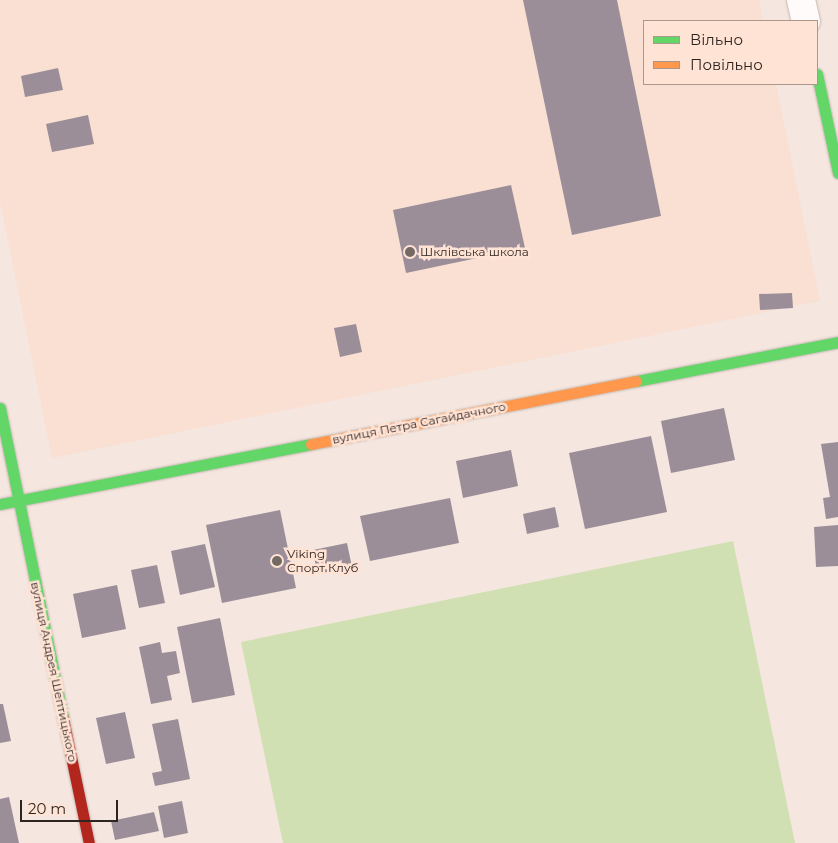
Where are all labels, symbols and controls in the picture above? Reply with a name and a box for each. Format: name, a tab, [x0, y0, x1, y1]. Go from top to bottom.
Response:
legend	[643, 20, 818, 85]
text: Вільно	[690, 30, 743, 49]
text: Повільно	[690, 55, 763, 74]
place label: Шклівська школа	[420, 245, 529, 259]
marker: Шклівська школа	[404, 246, 416, 258]
street label: вулиця Петра Сагайдачного	[331, 399, 507, 447]
place label: Viking Спорт Клуб	[287, 547, 358, 575]
marker: Viking Спорт Клуб	[271, 555, 283, 567]
street label: вулиця Андрея Шептицького	[28, 581, 80, 763]
scale bar	[22, 790, 120, 822]
text: 20 m	[28, 799, 66, 818]

